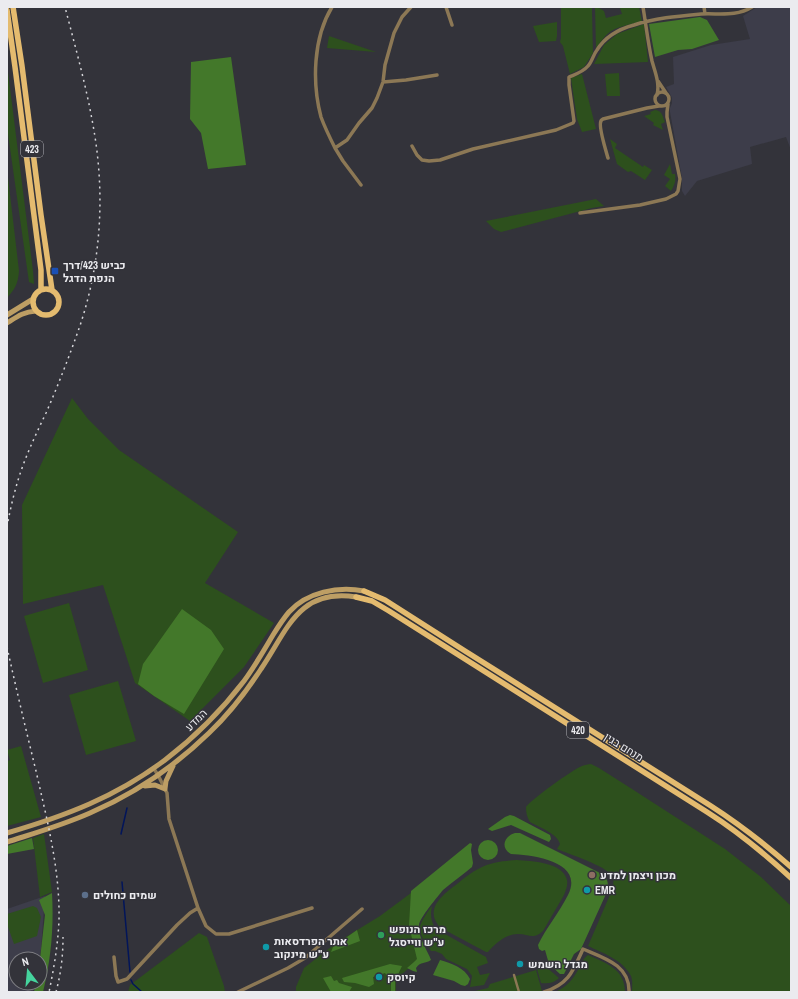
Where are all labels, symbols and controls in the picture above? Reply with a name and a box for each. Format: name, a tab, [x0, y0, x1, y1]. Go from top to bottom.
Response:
road number: 423	[21, 141, 43, 157]
place label: כביש 423/דרך הנפת הדגל	[63, 258, 126, 285]
marker: כביש 423/דרך הנפת הדגל	[50, 266, 60, 276]
street label: המדע	[182, 706, 210, 734]
road number: 420	[567, 722, 589, 738]
street label: מנחם בגין	[602, 729, 646, 765]
place label: מכון ויצמן למדע	[600, 868, 676, 882]
marker: מכון ויצמן למדע	[587, 870, 597, 880]
place label: EMR	[595, 883, 616, 897]
marker: EMR	[582, 885, 592, 895]
place label: שמים כחולים	[93, 888, 157, 902]
marker: שמים כחולים	[80, 890, 90, 900]
place label: מרכז הנופש ע"ש ווייסגל	[389, 922, 446, 949]
marker: מרכז הנופש ע"ש ווייסגל	[376, 930, 386, 940]
place label: אתר הפרדסאות ע"ש מינקוב	[274, 934, 347, 961]
marker: אתר הפרדסאות ע"ש מינקוב	[261, 942, 271, 952]
north arrow	[8, 951, 48, 991]
text: N	[20, 954, 30, 969]
place label: מגדל השמש	[528, 957, 588, 971]
marker: מגדל השמש	[515, 959, 525, 969]
place label: קיוסק	[387, 970, 416, 984]
marker: קיוסק	[374, 972, 384, 982]

